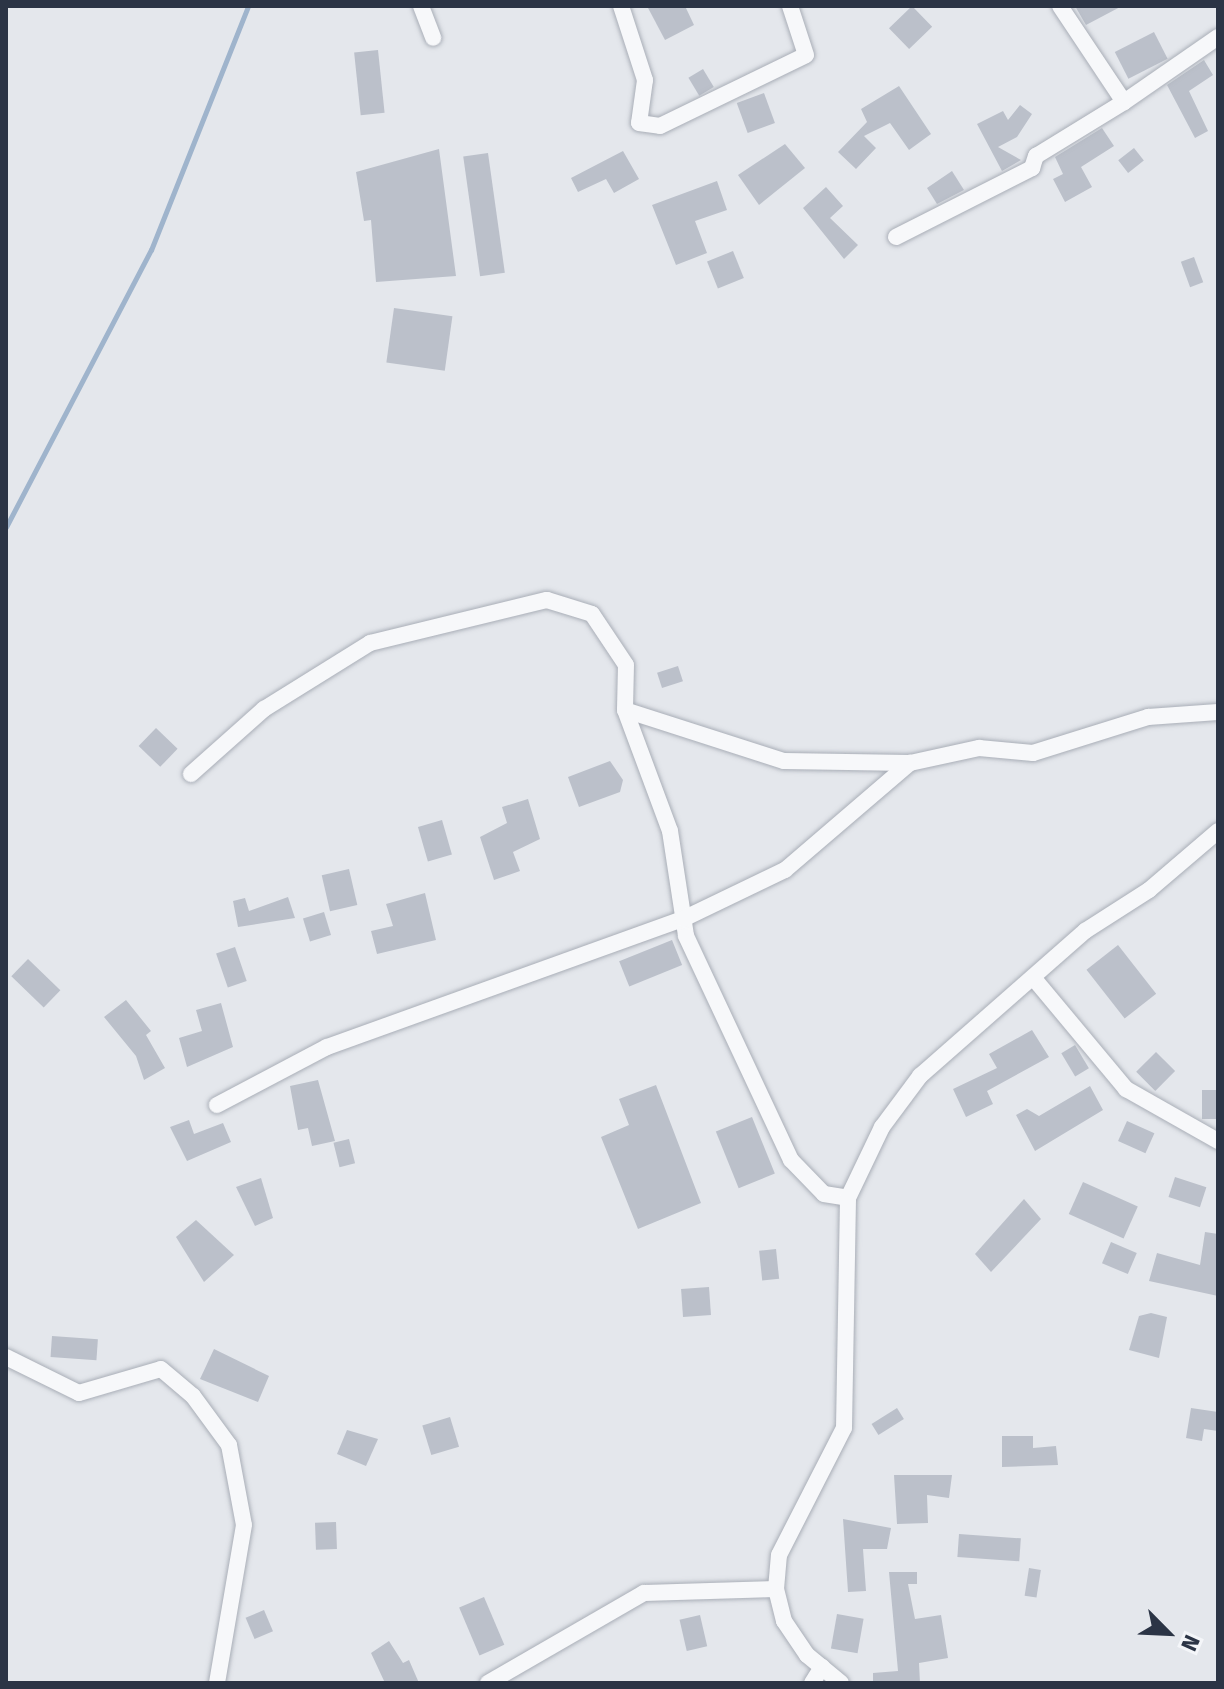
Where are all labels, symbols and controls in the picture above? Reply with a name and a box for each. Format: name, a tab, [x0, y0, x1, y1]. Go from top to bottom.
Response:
north arrow	[1128, 1593, 1208, 1673]
text: N	[1175, 1631, 1206, 1655]

